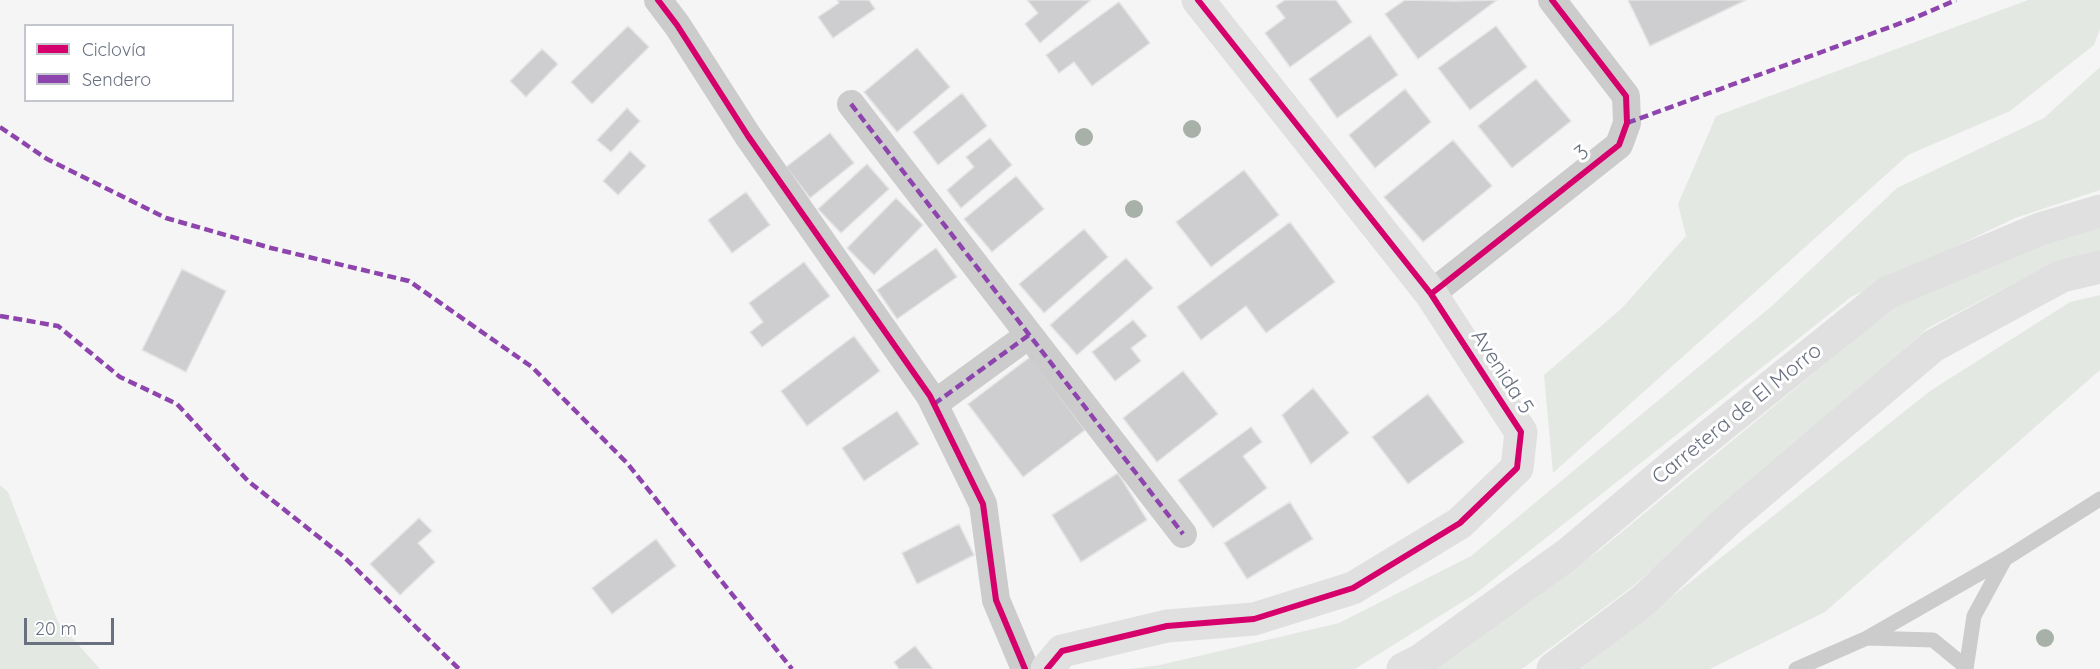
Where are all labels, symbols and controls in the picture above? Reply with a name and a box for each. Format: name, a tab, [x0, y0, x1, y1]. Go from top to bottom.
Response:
legend	[24, 24, 234, 102]
text: Ciclovía	[82, 38, 146, 61]
text: Sendero	[82, 68, 151, 91]
street label: 3	[1570, 140, 1594, 166]
street label: Avenida 5	[1466, 325, 1538, 419]
street label: Carretera de El Morro	[1647, 338, 1827, 490]
scale bar	[27, 606, 117, 644]
text: 20 m	[35, 617, 77, 640]

